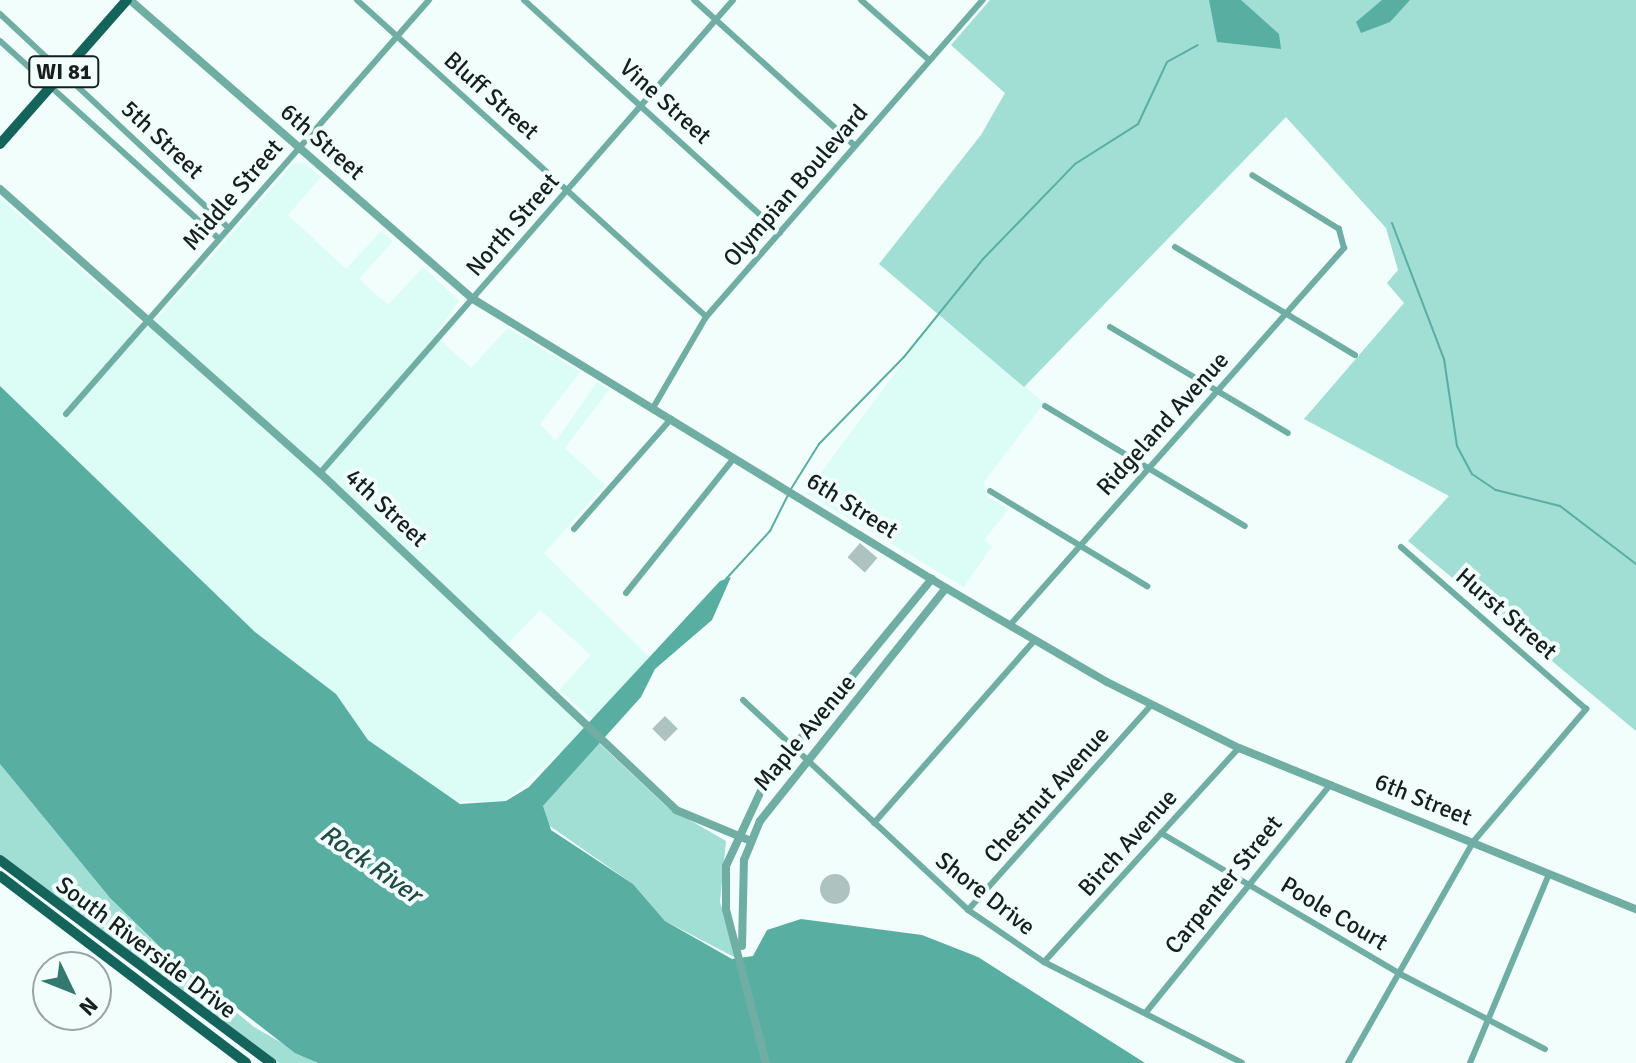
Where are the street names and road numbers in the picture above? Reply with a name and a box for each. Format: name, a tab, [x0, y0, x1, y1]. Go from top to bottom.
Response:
street label: Bluff Street	[438, 46, 544, 146]
street label: Vine Street	[613, 53, 717, 151]
road number: WI 81	[28, 54, 100, 90]
street label: 5th Street	[115, 95, 209, 185]
street label: 6th Street	[274, 98, 370, 186]
street label: Olympian Boulevard	[718, 99, 874, 273]
street label: Middle Street	[177, 133, 289, 257]
street label: North Street	[460, 167, 566, 283]
street label: Ridgeland Avenue	[1091, 346, 1235, 502]
street label: 4th Street	[339, 463, 433, 553]
street label: 6th Street	[801, 467, 903, 545]
street label: Hurst Street	[1449, 562, 1563, 666]
street label: Maple Avenue	[748, 669, 862, 797]
street label: Chestnut Avenue	[978, 721, 1116, 869]
street label: 6th Street	[1370, 767, 1476, 833]
street label: Birch Avenue	[1072, 784, 1184, 902]
street label: Carpenter Street	[1159, 810, 1289, 960]
street label: Shore Drive	[930, 846, 1040, 942]
street label: South Riverside Drive	[50, 871, 242, 1025]
street label: Poole Court	[1275, 871, 1393, 957]

